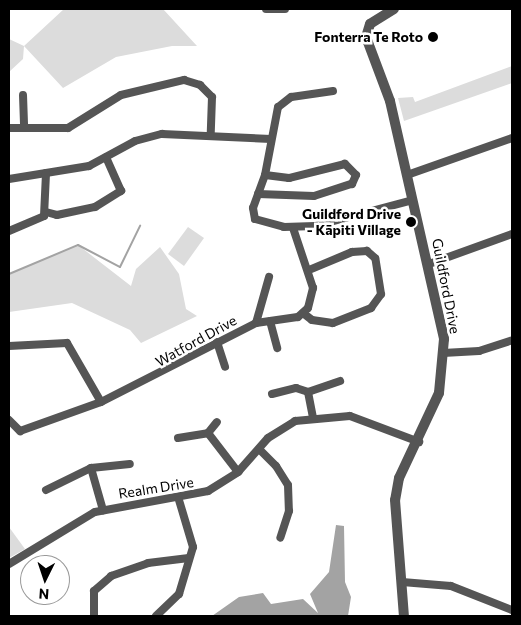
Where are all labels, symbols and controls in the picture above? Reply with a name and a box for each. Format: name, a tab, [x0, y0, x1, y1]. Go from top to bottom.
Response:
place label: Fonterra Te Roto	[314, 29, 423, 45]
marker: Fonterra Te Roto	[427, 31, 439, 43]
place label: Guildford Drive - Kāpiti Village	[302, 206, 401, 238]
marker: Guildford Drive - Kāpiti Village	[405, 216, 417, 228]
street label: Guildford Drive	[429, 237, 463, 335]
street label: Watford Drive	[153, 312, 239, 370]
street label: Realm Drive	[117, 474, 195, 502]
north arrow	[20, 555, 70, 605]
text: N	[38, 586, 50, 603]

